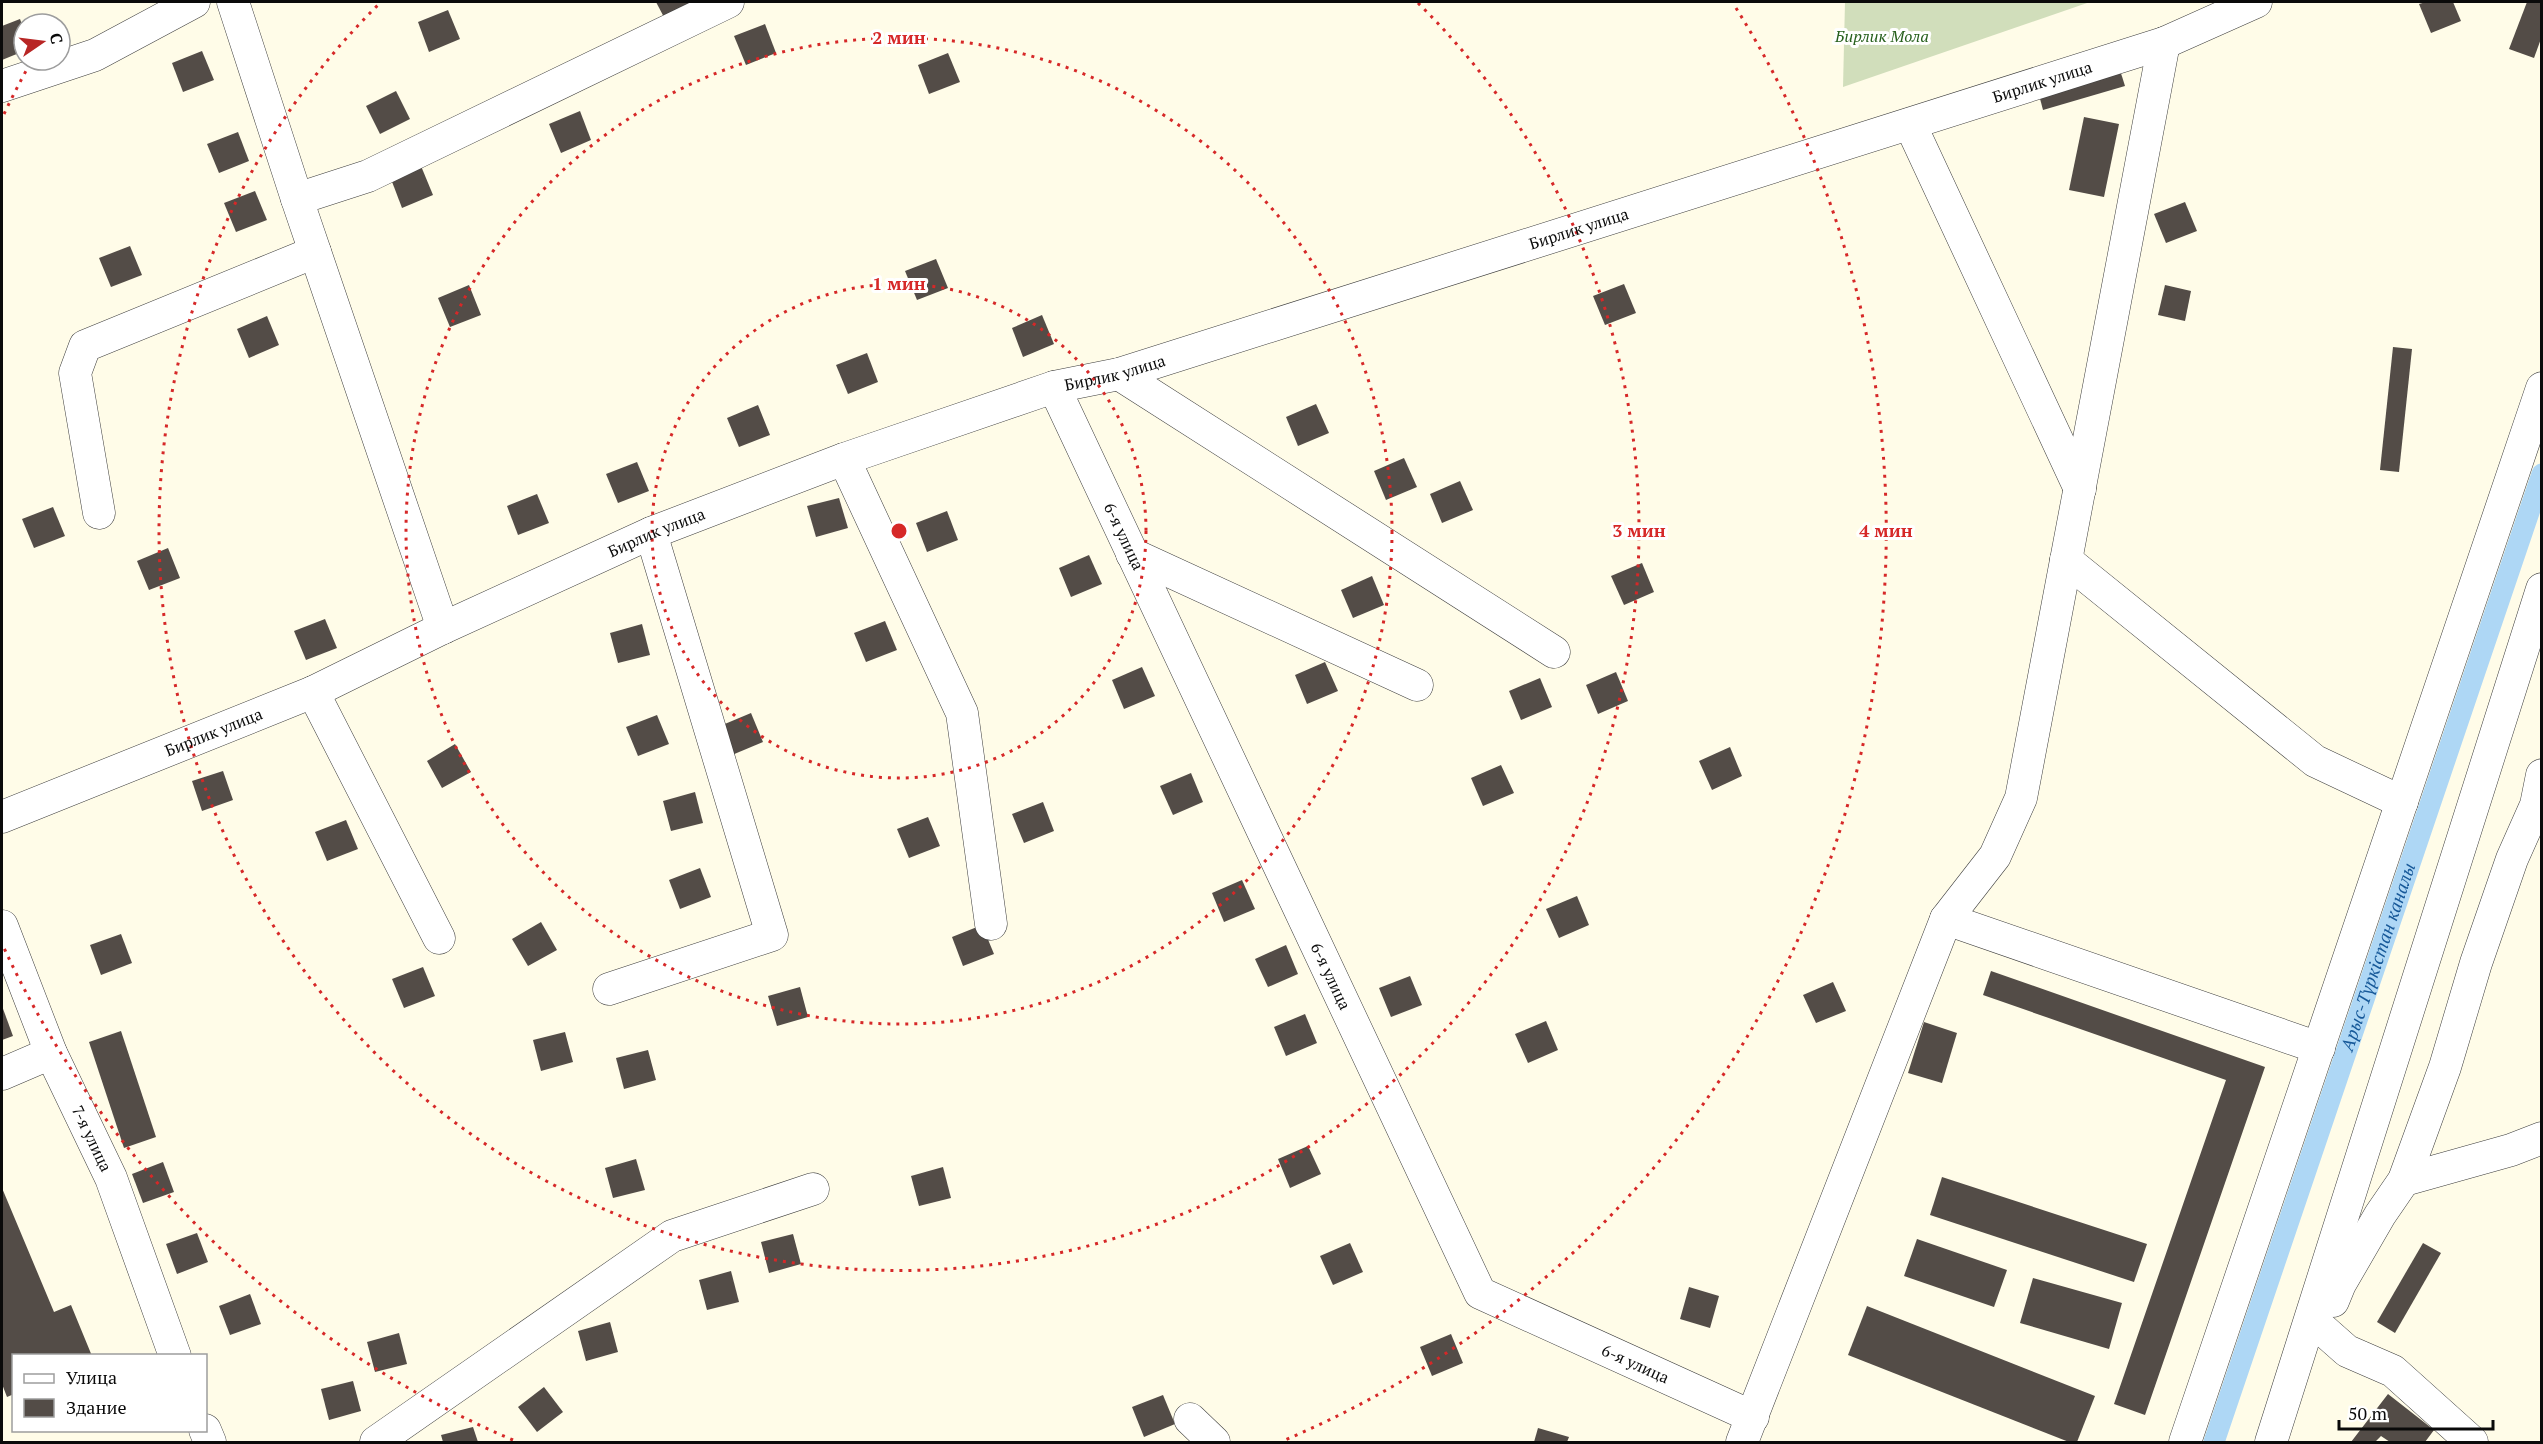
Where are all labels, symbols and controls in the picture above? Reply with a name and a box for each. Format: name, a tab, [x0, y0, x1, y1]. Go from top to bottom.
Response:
north arrow	[12, 12, 72, 72]
text: 2 мин	[872, 25, 926, 49]
park label: Бирлик Мола	[1834, 25, 1929, 47]
text: С	[45, 31, 68, 46]
street label: Бирлик улица	[1990, 56, 2095, 108]
street label: Бирлик улица	[1526, 202, 1631, 254]
text: 1 мин	[872, 271, 926, 295]
street label: Бирлик улица	[1063, 349, 1168, 396]
street label: 6-я улица	[1099, 499, 1149, 574]
street label: Бирлик улица	[604, 502, 708, 562]
text: 3 мин	[1612, 518, 1666, 542]
text: 4 мин	[1859, 518, 1913, 542]
centre of rings	[889, 521, 909, 541]
street label: Бирлик улица	[162, 703, 266, 761]
water label: Арыс-Түркістан каналы	[2334, 859, 2420, 1055]
street label: 6-я улица	[1306, 939, 1356, 1013]
street label: 7-я улица	[67, 1102, 117, 1175]
street label: 6-я улица	[1598, 1339, 1673, 1389]
legend	[12, 1354, 207, 1432]
text: Улица	[66, 1365, 117, 1389]
scale bar	[2339, 1393, 2494, 1431]
text: Здание	[66, 1395, 126, 1419]
text: 50 m	[2348, 1401, 2388, 1425]

